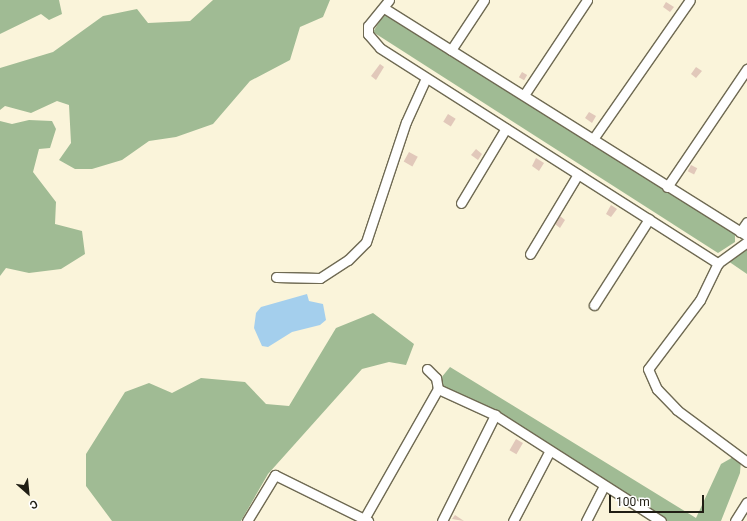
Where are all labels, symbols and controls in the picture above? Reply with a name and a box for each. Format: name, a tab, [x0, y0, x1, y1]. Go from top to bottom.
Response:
north arrow	[8, 473, 48, 513]
scale bar	[611, 487, 706, 513]
text: 100 m	[616, 495, 650, 509]
text: С	[28, 497, 40, 512]

